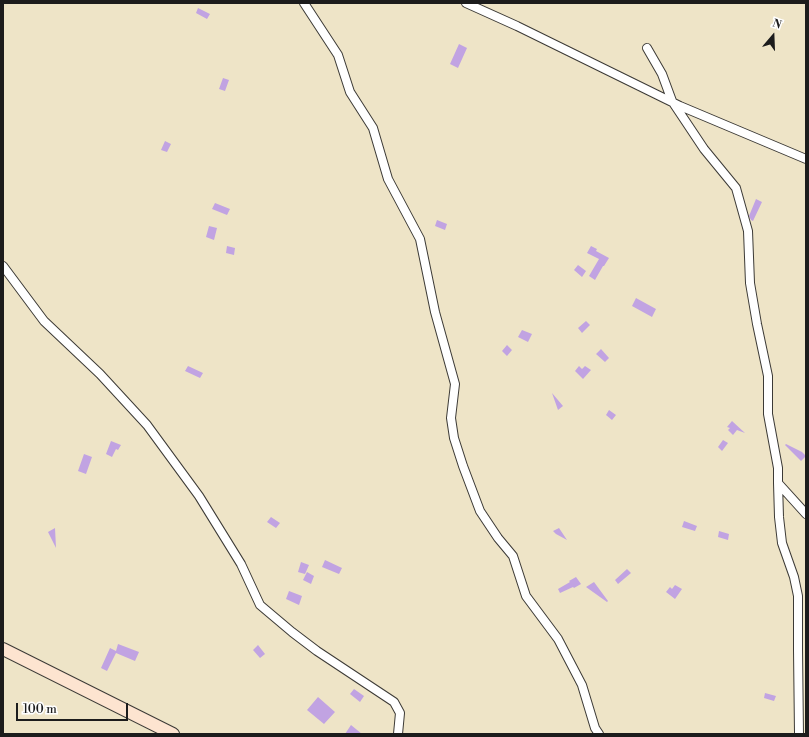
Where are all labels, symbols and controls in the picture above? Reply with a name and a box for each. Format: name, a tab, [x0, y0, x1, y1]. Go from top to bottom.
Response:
north arrow	[753, 16, 793, 56]
text: N	[771, 17, 783, 33]
scale bar	[18, 695, 130, 721]
text: 100 m	[23, 702, 57, 717]

